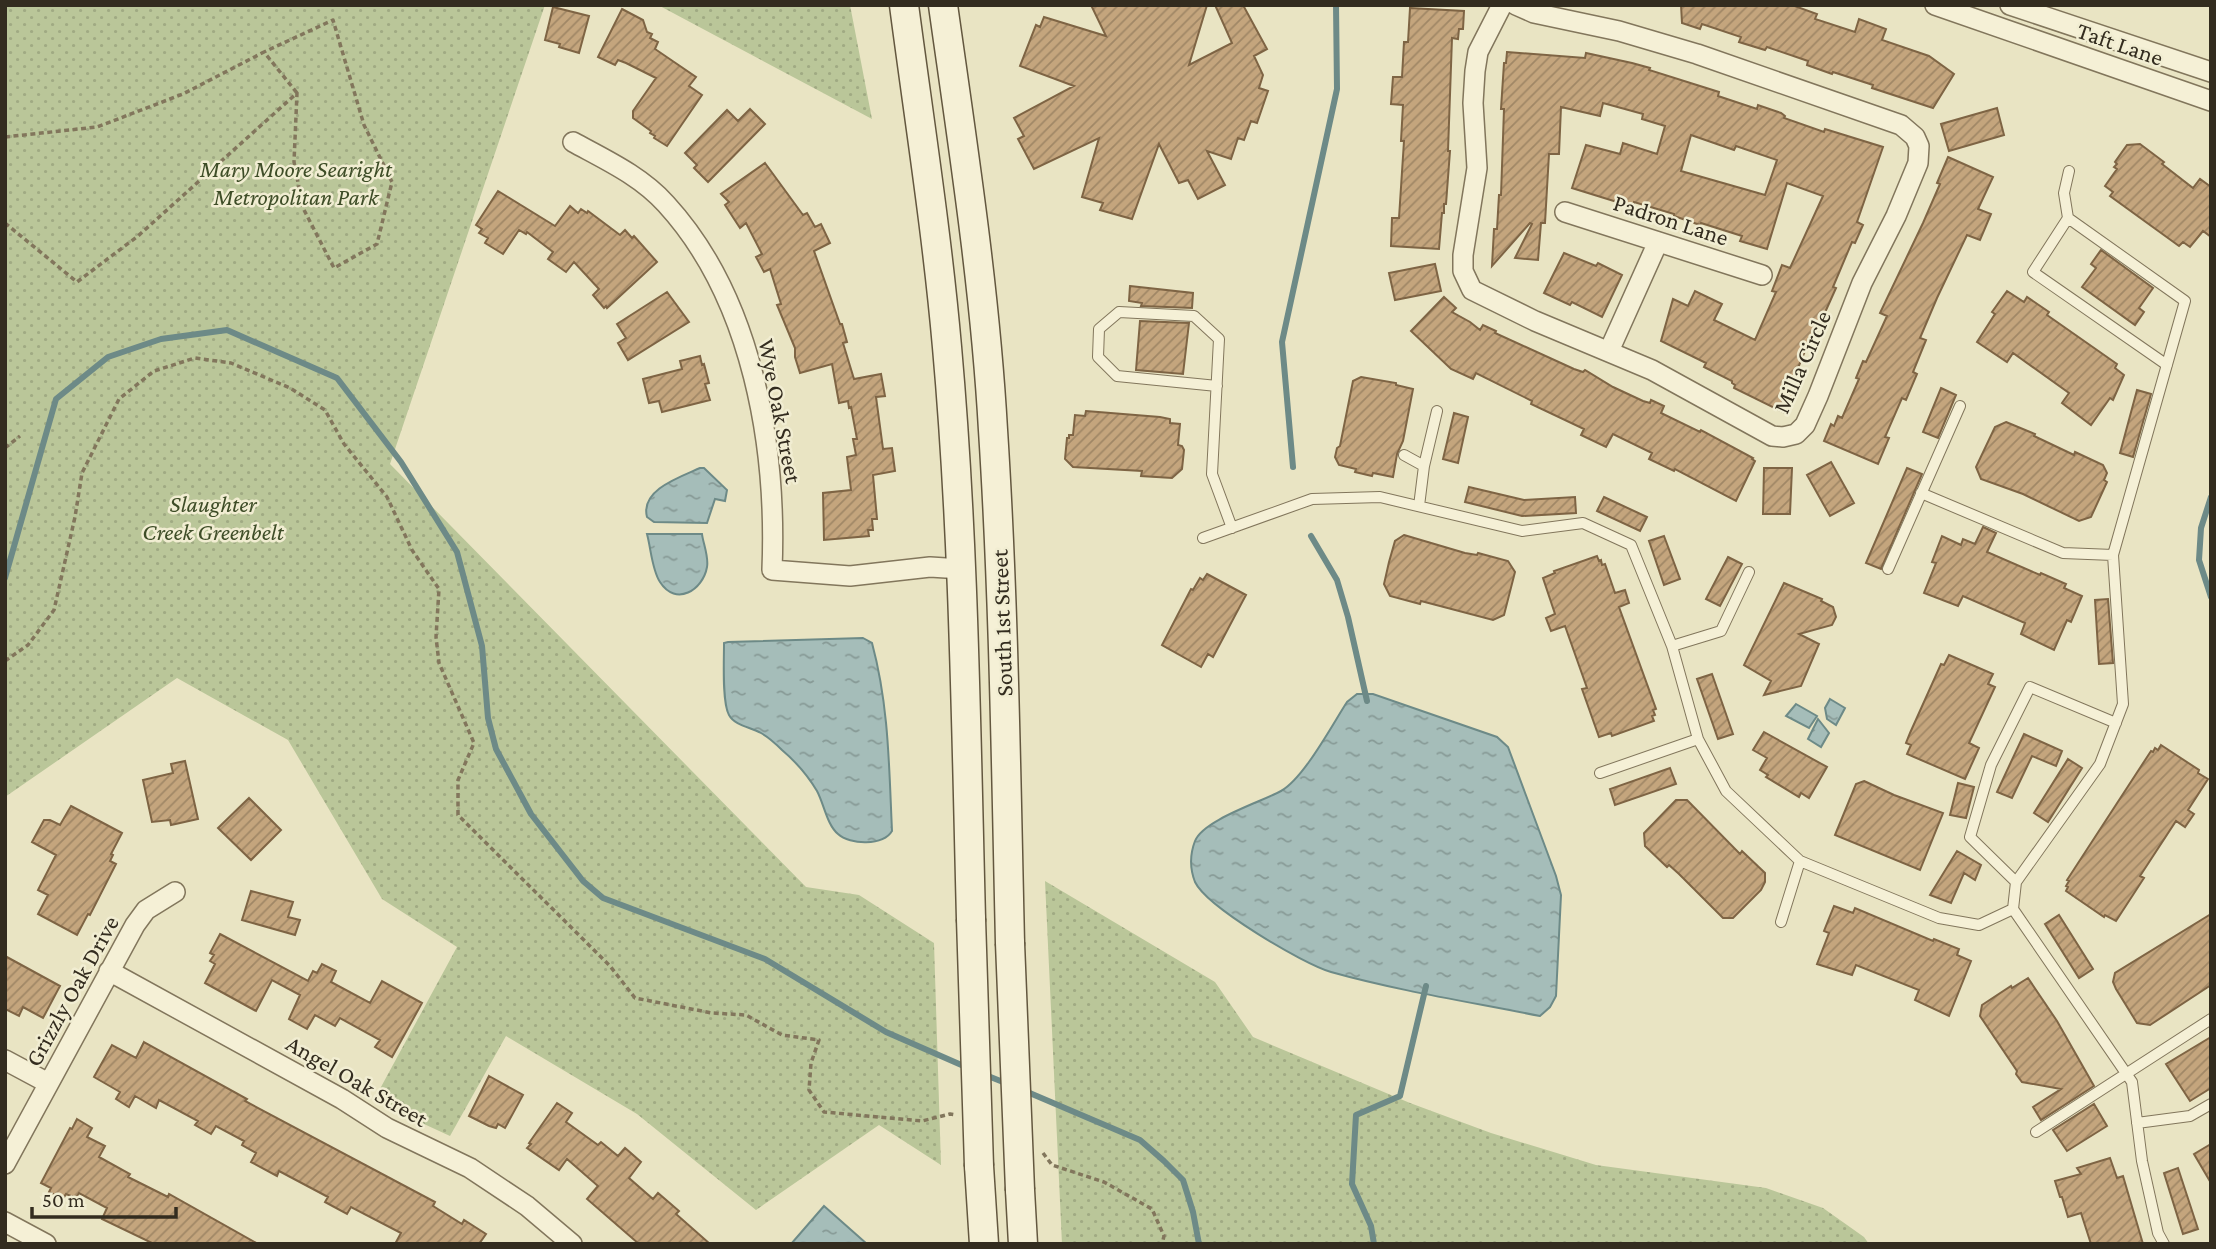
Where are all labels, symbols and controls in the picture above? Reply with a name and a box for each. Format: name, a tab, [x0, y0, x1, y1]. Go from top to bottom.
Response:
street label: Taft Lane	[2073, 16, 2167, 71]
park label: Mary Moore Searight Metropolitan Park	[199, 155, 393, 210]
street label: Padron Lane	[1610, 188, 1732, 251]
street label: Milla Circle	[1767, 306, 1836, 417]
street label: Wye Oak Street	[753, 336, 808, 487]
park label: Slaughter Creek Greenbelt	[142, 490, 285, 545]
street label: South 1st Street	[985, 548, 1018, 697]
street label: Grizzly Oak Drive	[19, 911, 124, 1071]
street label: Angel Oak Street	[282, 1029, 434, 1132]
scale bar	[32, 1176, 175, 1220]
text: 50 m	[42, 1188, 85, 1212]

